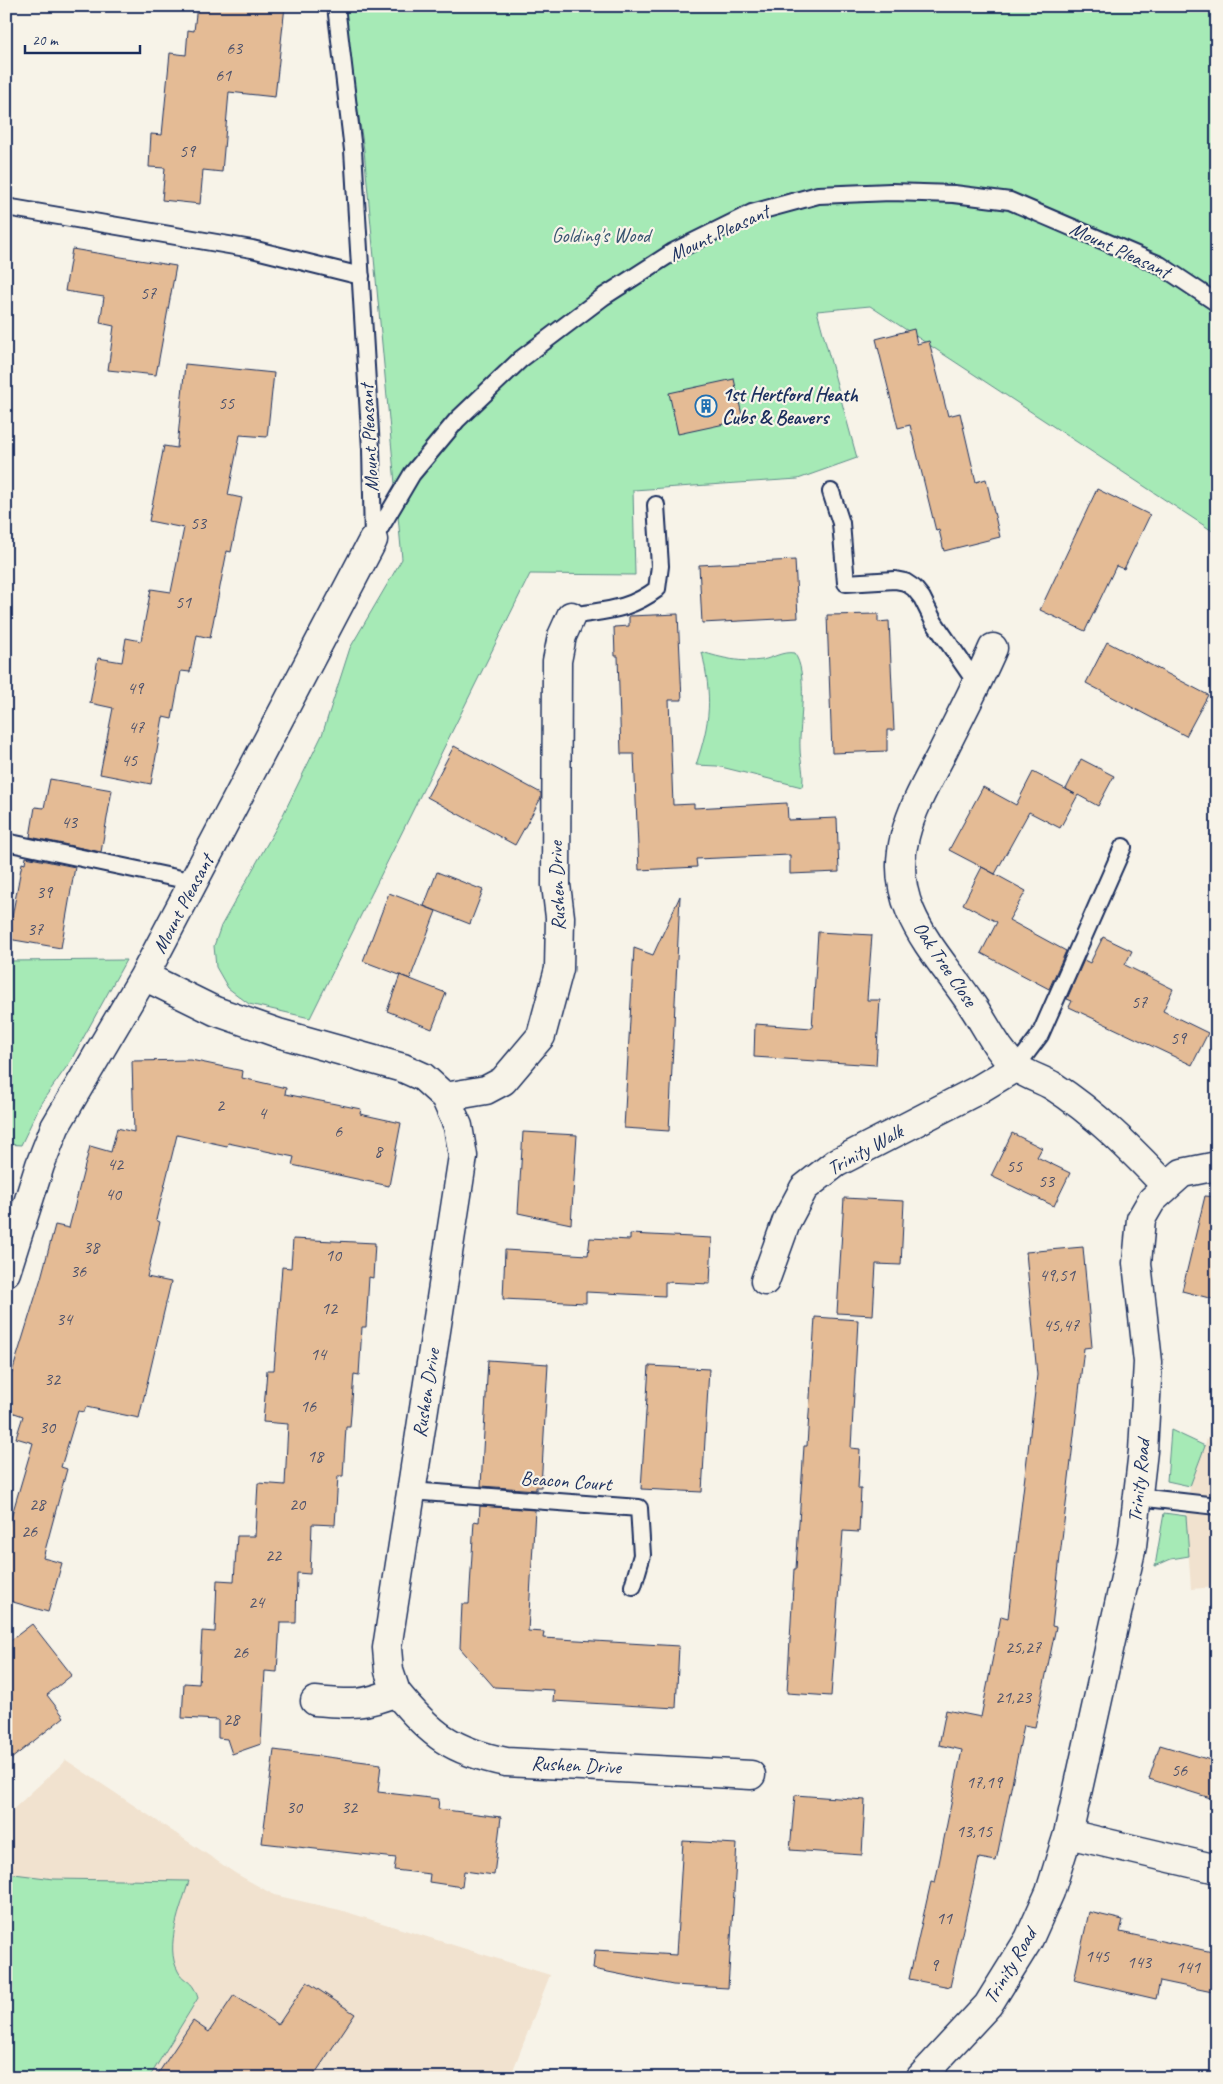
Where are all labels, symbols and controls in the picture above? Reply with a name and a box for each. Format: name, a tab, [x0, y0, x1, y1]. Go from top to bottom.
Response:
scale bar	[25, 22, 140, 54]
text: 20 m	[32, 31, 59, 50]
house number: 63	[226, 37, 244, 59]
house number: 61	[215, 64, 232, 86]
house number: 59	[179, 140, 197, 162]
street label: Mount Pleasant	[665, 197, 776, 267]
street label: Mount Pleasant	[1066, 216, 1177, 286]
park label: Golding's Wood	[552, 223, 653, 248]
house number: 57	[140, 282, 157, 304]
street label: Mount Pleasant	[354, 380, 384, 493]
place label: 1st Hertford Heath Cubs & Beavers	[722, 382, 858, 430]
house number: 55	[218, 392, 235, 414]
building icon: 1st Hertford Heath Cubs & Beavers	[694, 394, 718, 418]
house number: 53	[190, 512, 208, 534]
house number: 51	[175, 591, 192, 613]
house number: 49	[127, 677, 145, 699]
house number: 47	[128, 716, 145, 738]
house number: 45	[121, 749, 138, 771]
house number: 43	[61, 811, 79, 833]
street label: Rushen Drive	[543, 839, 571, 931]
street label: Mount Pleasant	[147, 848, 221, 957]
house number: 39	[36, 881, 54, 903]
street label: Oak Tree Close	[907, 917, 983, 1013]
house number: 37	[27, 918, 44, 940]
house number: 57	[1131, 991, 1148, 1013]
house number: 59	[1170, 1027, 1188, 1049]
house number: 2	[216, 1094, 226, 1116]
house number: 4	[258, 1102, 268, 1124]
street label: Trinity Walk	[823, 1118, 909, 1181]
house number: 6	[334, 1120, 343, 1142]
house number: 8	[374, 1140, 384, 1162]
house number: 42	[107, 1153, 125, 1175]
house number: 55	[1006, 1155, 1023, 1177]
house number: 53	[1038, 1170, 1056, 1192]
house number: 40	[105, 1183, 123, 1205]
house number: 38	[83, 1236, 101, 1258]
house number: 10	[325, 1244, 343, 1266]
house number: 36	[70, 1260, 87, 1282]
house number: 49,51	[1039, 1264, 1076, 1286]
house number: 12	[321, 1297, 339, 1319]
house number: 34	[56, 1308, 74, 1330]
house number: 45,47	[1043, 1314, 1080, 1336]
house number: 14	[310, 1343, 328, 1365]
street label: Rushen Drive	[407, 1345, 446, 1439]
house number: 32	[44, 1368, 62, 1390]
house number: 16	[300, 1395, 317, 1417]
house number: 30	[39, 1416, 57, 1438]
street label: Trinity Road	[1122, 1435, 1156, 1524]
house number: 18	[307, 1445, 325, 1467]
street label: Beacon Court	[520, 1465, 614, 1497]
house number: 28	[29, 1493, 47, 1515]
house number: 20	[289, 1493, 307, 1515]
house number: 26	[21, 1520, 38, 1542]
house number: 22	[265, 1544, 283, 1566]
house number: 24	[248, 1591, 266, 1613]
house number: 25,27	[1005, 1636, 1042, 1658]
house number: 26	[232, 1641, 249, 1663]
house number: 21,23	[995, 1686, 1033, 1708]
house number: 28	[223, 1708, 241, 1730]
street label: Rushen Drive	[531, 1750, 623, 1780]
house number: 56	[1171, 1759, 1188, 1781]
house number: 17,19	[966, 1771, 1004, 1793]
house number: 30	[286, 1796, 304, 1818]
house number: 32	[341, 1796, 359, 1818]
house number: 13,15	[956, 1820, 993, 1842]
house number: 11	[936, 1907, 953, 1929]
street label: Trinity Road	[978, 1921, 1044, 2008]
house number: 145	[1085, 1945, 1110, 1967]
house number: 143	[1127, 1951, 1153, 1973]
house number: 9	[930, 1954, 940, 1976]
house number: 141	[1176, 1956, 1201, 1978]

